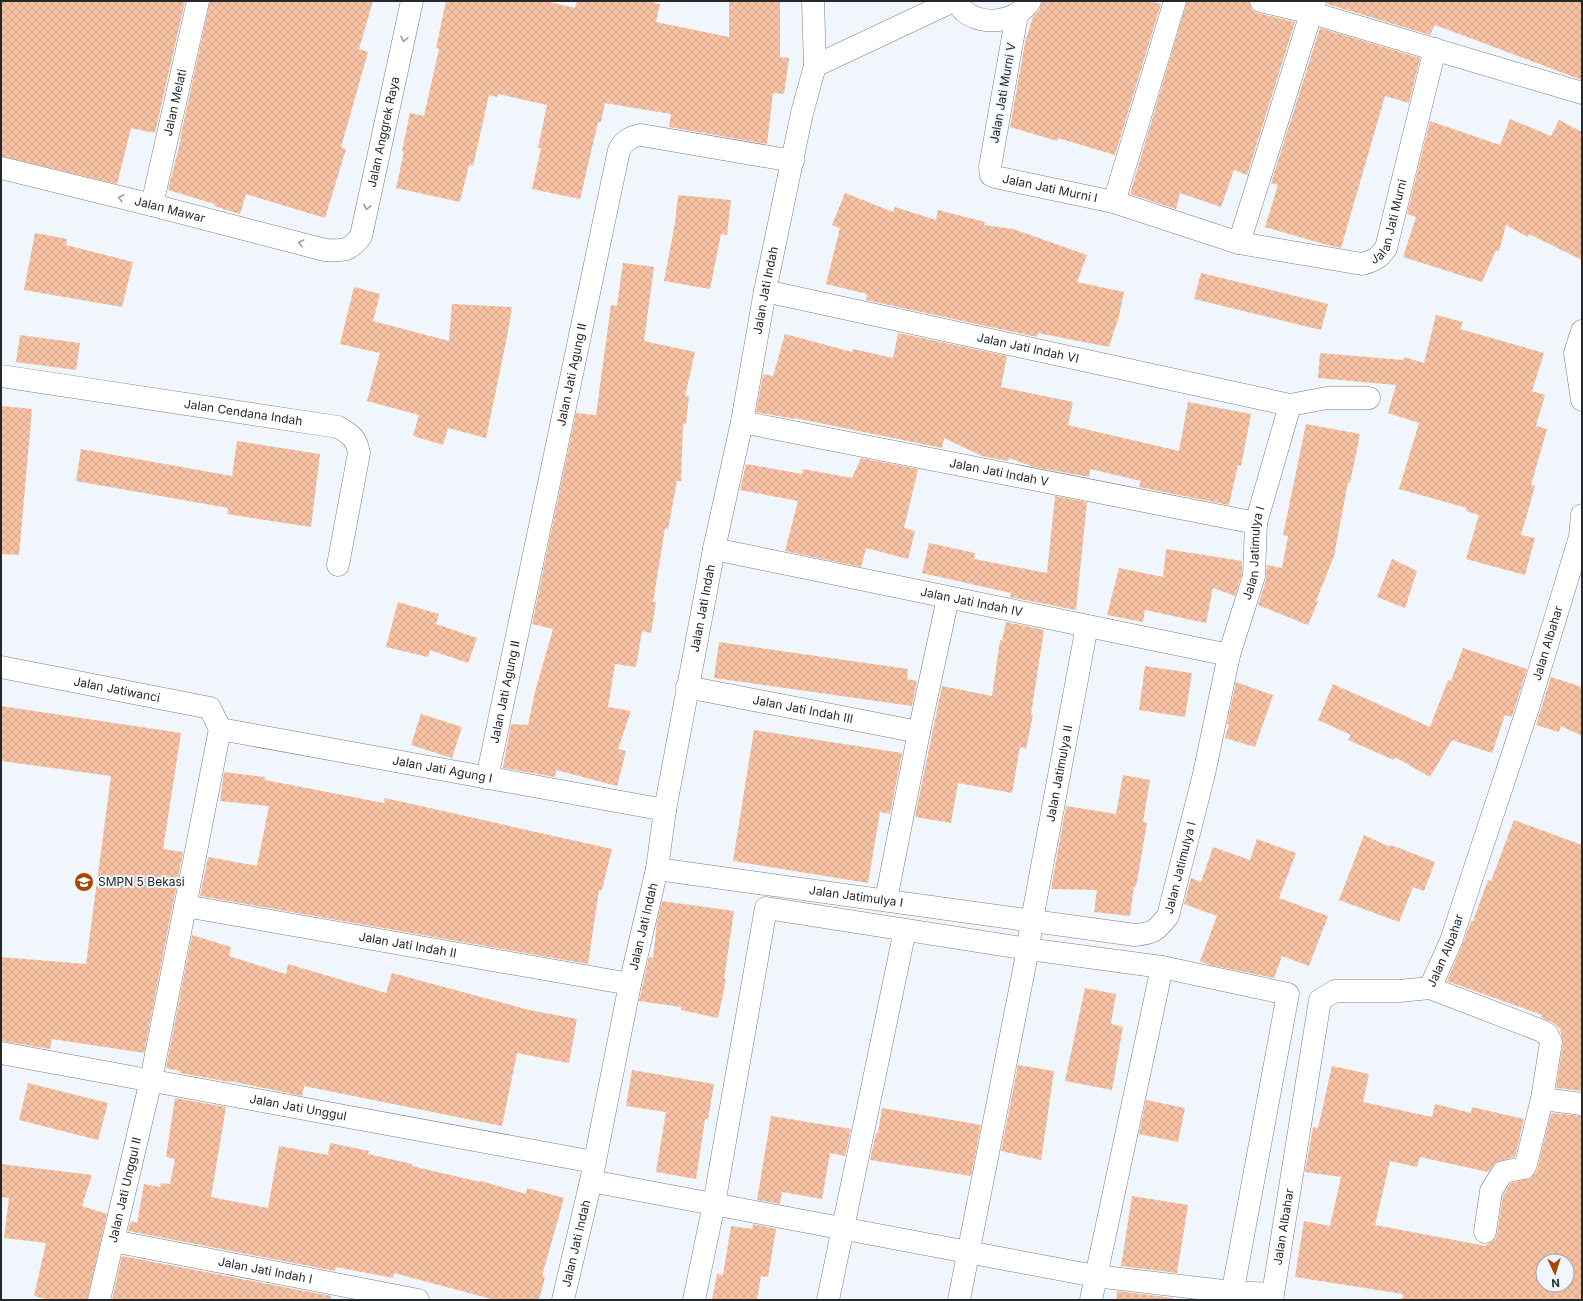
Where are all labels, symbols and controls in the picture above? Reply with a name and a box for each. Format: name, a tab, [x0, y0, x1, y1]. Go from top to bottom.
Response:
one-way arrow	[400, 36, 408, 42]
street label: Jalan Jati Murni V	[986, 41, 1019, 144]
street label: Jalan Melati	[160, 68, 189, 137]
street label: Jalan Anggrek Raya	[364, 75, 402, 189]
street label: Jalan Jati Murni I	[1001, 171, 1099, 205]
street label: Jalan Jati Murni	[1368, 177, 1410, 267]
street label: Jalan Mawar	[133, 193, 207, 226]
one-way arrow	[118, 194, 124, 202]
one-way arrow	[364, 204, 372, 210]
one-way arrow	[298, 240, 305, 248]
street label: Jalan Jati Indah	[750, 245, 781, 335]
street label: Jalan Jati Agung II	[553, 322, 589, 427]
street label: Jalan Jati Indah VI	[976, 329, 1080, 366]
street label: Jalan Cendana Indah	[183, 396, 304, 429]
street label: Jalan Jati Indah V	[948, 455, 1050, 489]
street label: Jalan Jatimulya I	[1239, 504, 1267, 602]
street label: Jalan Jati Indah	[687, 563, 718, 653]
street label: Jalan Jati Indah IV	[919, 584, 1024, 619]
street label: Jalan Albahar	[1529, 603, 1566, 682]
street label: Jalan Jati Agung II	[487, 639, 523, 745]
street label: Jalan Jatiwanci	[72, 673, 161, 705]
street label: Jalan Jati Indah III	[751, 692, 855, 726]
street label: Jalan Jatimulya II	[1043, 724, 1075, 823]
street label: Jalan Jati Agung I	[391, 753, 494, 785]
street label: Jalan Jatimulya I	[1161, 820, 1199, 916]
school or university icon: SMPN 5 Bekasi	[73, 871, 95, 893]
place label: SMPN 5 Bekasi	[98, 874, 185, 889]
street label: Jalan Jati Indah	[625, 881, 660, 972]
street label: Jalan Jatimulya I	[808, 882, 904, 910]
street label: Jalan Albahar	[1423, 912, 1466, 989]
street label: Jalan Jati Indah II	[358, 929, 458, 960]
street label: Jalan Jati Unggul	[248, 1091, 348, 1123]
street label: Jalan Jati Unggul II	[105, 1136, 144, 1244]
street label: Jalan Albahar	[1270, 1187, 1297, 1266]
street label: Jalan Jati Indah	[558, 1198, 593, 1289]
street label: Jalan Jati Indah I	[217, 1253, 314, 1286]
north arrow	[1535, 1253, 1575, 1293]
text: N	[1551, 1276, 1560, 1290]

